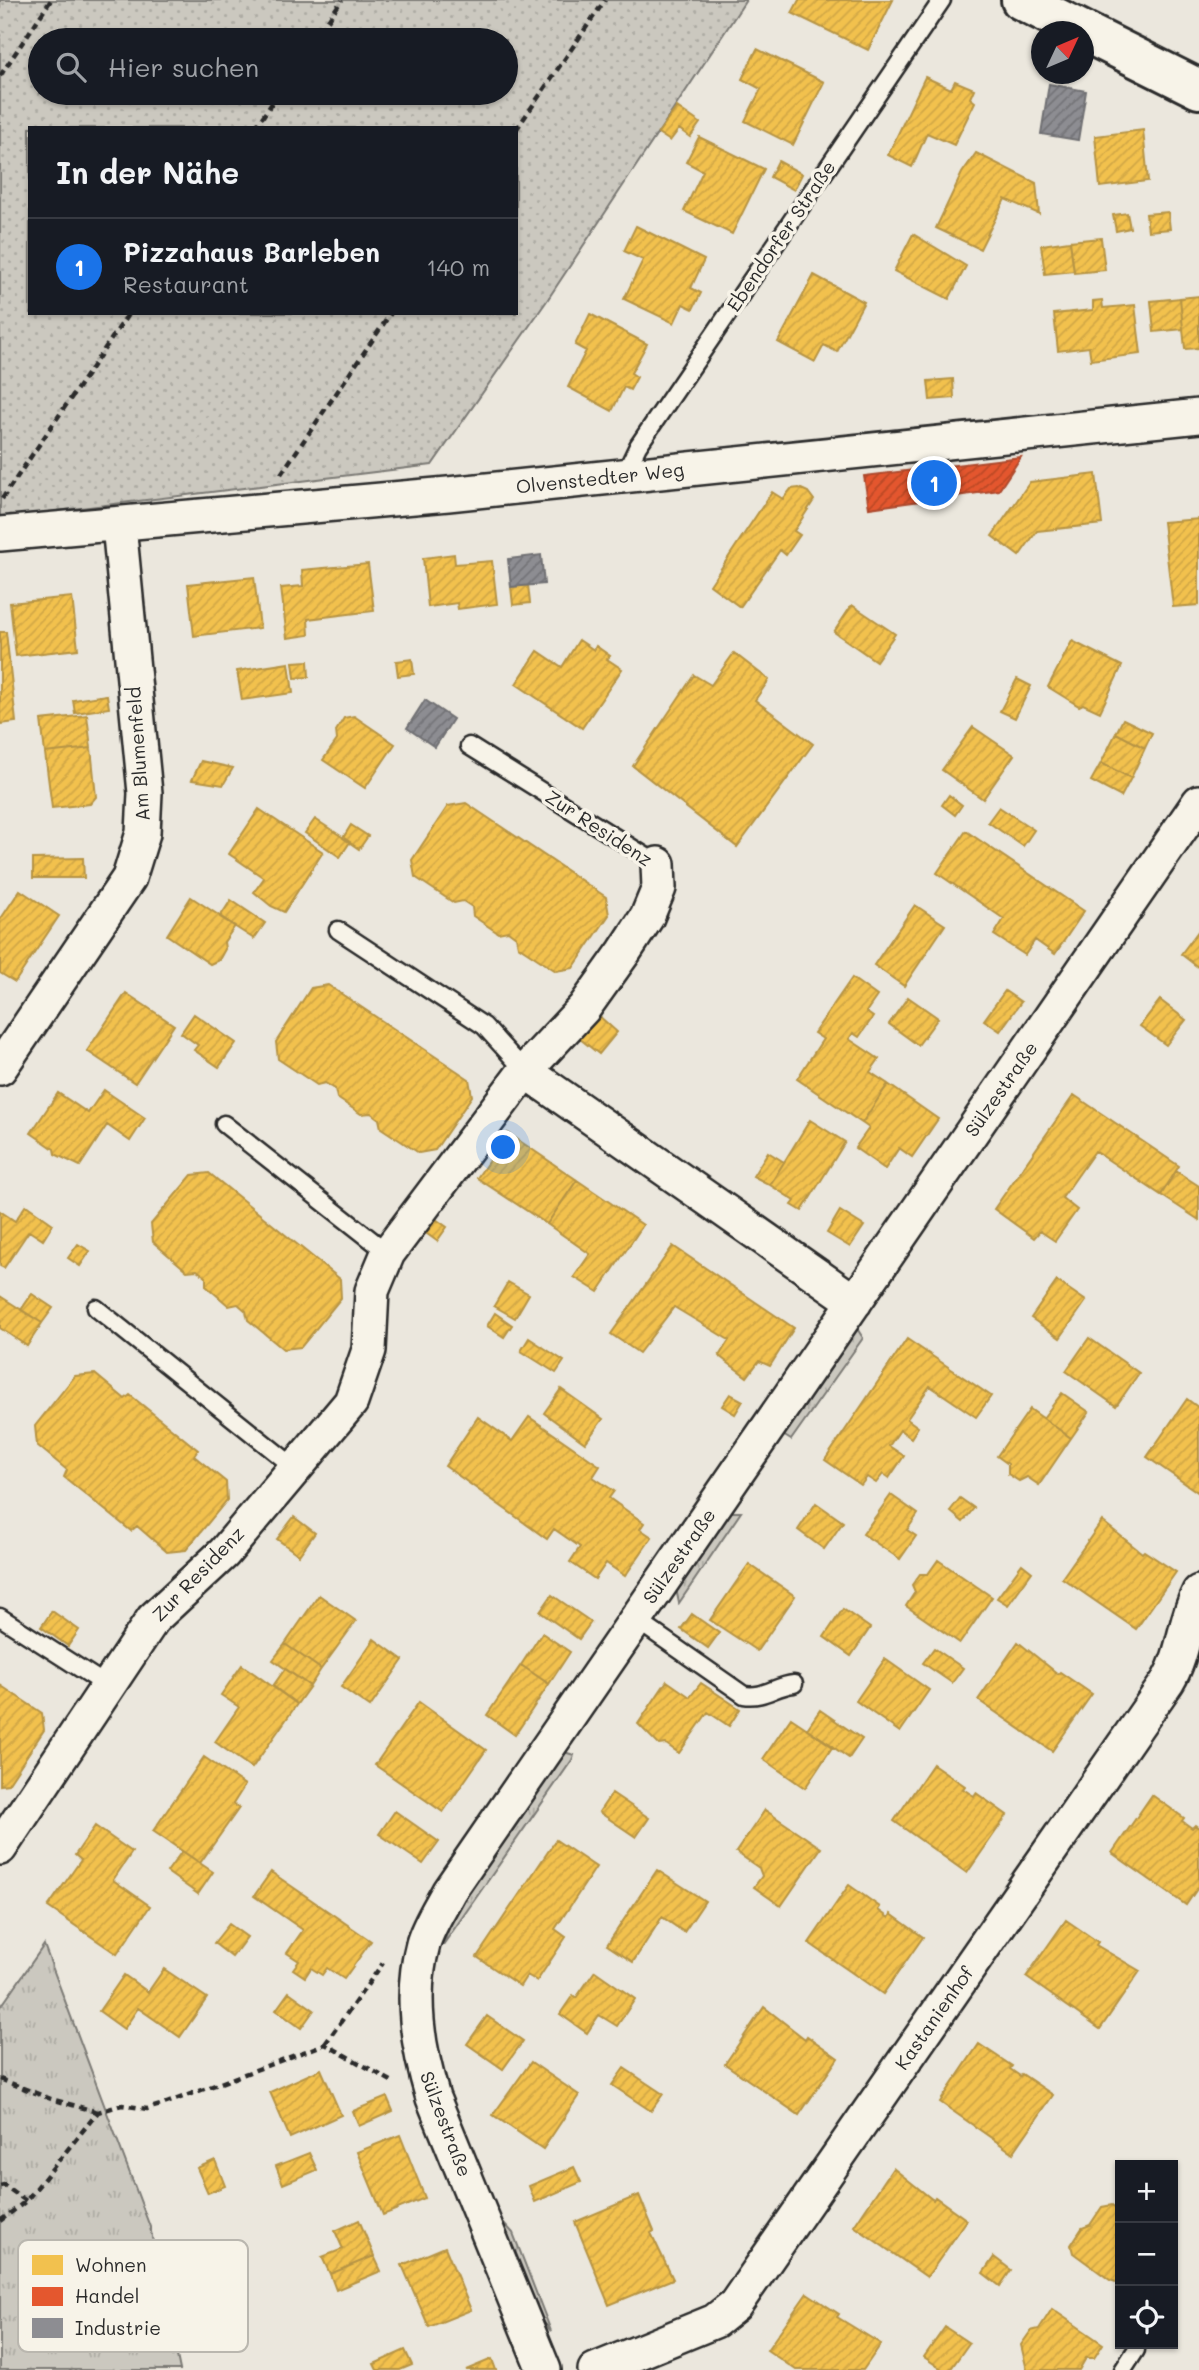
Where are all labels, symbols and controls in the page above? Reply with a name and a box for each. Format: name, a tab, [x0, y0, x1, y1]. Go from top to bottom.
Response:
north arrow	[1031, 21, 1094, 84]
search box	[28, 28, 518, 105]
icon: search	[52, 48, 90, 86]
text: Hier suchen	[108, 50, 259, 84]
text: In der Nähe	[56, 152, 239, 192]
street label: Ebendorfer Straße	[721, 155, 840, 316]
text: Pizzahaus Barleben	[123, 235, 380, 269]
text: 1	[74, 252, 84, 282]
text: 140 m	[426, 252, 490, 282]
text: Restaurant	[123, 269, 249, 299]
street label: Olvenstedter Weg	[515, 456, 685, 499]
pin: 1	[911, 457, 957, 509]
street label: Am Blumenfeld	[120, 686, 155, 822]
street label: Zur Residenz	[541, 784, 658, 871]
street label: Sülzestraße	[959, 1036, 1043, 1141]
your location	[486, 1130, 520, 1164]
street label: Sülzestraße	[637, 1503, 721, 1608]
street label: Zur Residenz	[146, 1521, 249, 1626]
street label: Kastanienhof	[889, 1961, 979, 2074]
street label: Sülzestraße	[415, 2068, 478, 2180]
map controls	[1115, 2160, 1178, 2349]
button: +	[1115, 2160, 1178, 2223]
button: −	[1115, 2223, 1178, 2286]
legend	[18, 2240, 248, 2352]
text: Wohnen	[75, 2252, 146, 2277]
text: Handel	[75, 2283, 140, 2308]
button: locate	[1115, 2286, 1178, 2349]
text: Industrie	[75, 2315, 161, 2340]

